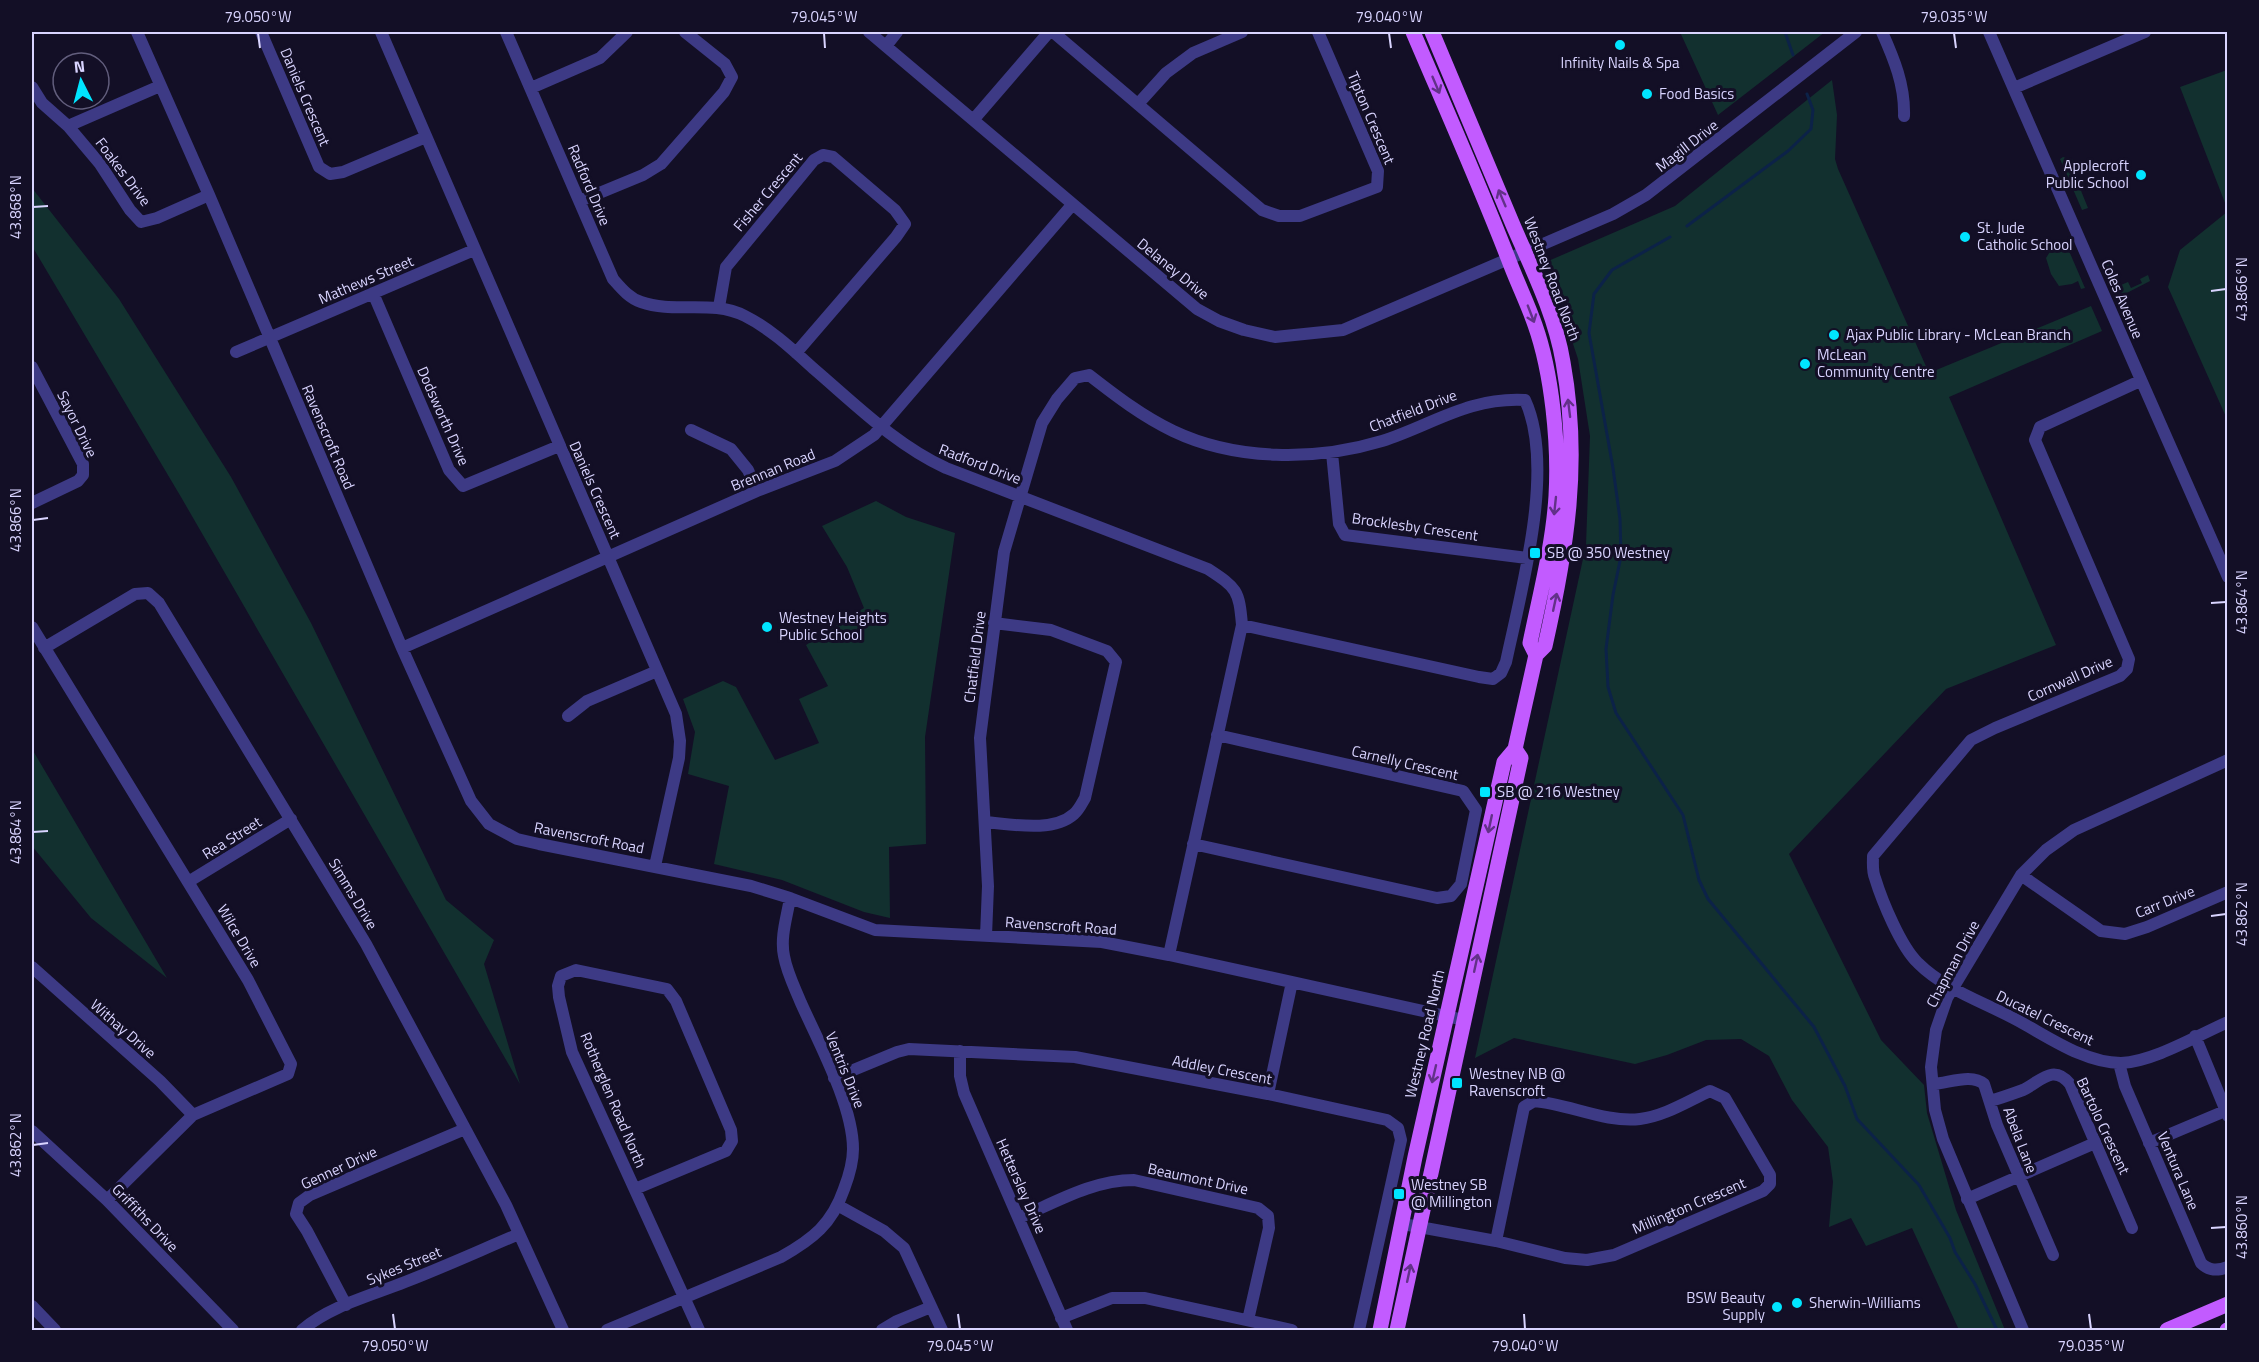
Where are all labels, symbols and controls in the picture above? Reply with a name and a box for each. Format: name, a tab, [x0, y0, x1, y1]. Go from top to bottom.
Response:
text: 79.050°W	[225, 5, 291, 28]
text: 79.045°W	[791, 5, 857, 28]
text: 79.040°W	[1356, 5, 1422, 28]
text: 79.035°W	[1921, 5, 1987, 28]
marker: Infinity Nails & Spa	[1613, 38, 1627, 52]
street label: Daniels Crescent	[274, 44, 337, 150]
north arrow	[51, 51, 111, 111]
place label: Infinity Nails & Spa	[1561, 51, 1680, 74]
text: N	[73, 54, 86, 79]
street label: Tipton Crescent	[1342, 68, 1402, 168]
one-way arrow	[1431, 76, 1442, 94]
place label: Food Basics	[1659, 82, 1734, 105]
marker: Food Basics	[1640, 87, 1654, 101]
street label: Magill Drive	[1650, 114, 1723, 177]
street label: Foakes Drive	[90, 133, 157, 211]
street label: Radford Drive	[562, 141, 617, 229]
street label: Fisher Crescent	[728, 146, 808, 236]
place label: Applecroft Public School	[2046, 154, 2130, 194]
marker: Applecroft Public School	[2134, 168, 2148, 182]
text: 43.868°N	[4, 175, 27, 239]
one-way arrow	[1496, 190, 1507, 208]
street label: Westney Road North	[1518, 213, 1587, 344]
place label: St. Jude Catholic School	[1977, 216, 2073, 256]
marker: St. Jude Catholic School	[1958, 230, 1972, 244]
street label: Delaney Drive	[1132, 232, 1214, 305]
street label: Mathews Street	[315, 249, 418, 310]
street label: Coles Avenue	[2095, 256, 2149, 342]
text: 43.866°N	[2230, 257, 2253, 321]
one-way arrow	[1526, 304, 1537, 323]
place label: Ajax Public Library - McLean Branch	[1846, 323, 2071, 346]
marker: Ajax Public Library - McLean Branch	[1827, 328, 1841, 342]
place label: McLean Community Centre	[1817, 343, 1935, 383]
marker: McLean Community Centre	[1798, 357, 1812, 371]
street label: Dodsworth Drive	[411, 363, 476, 469]
street label: Ravenscroft Road	[296, 381, 361, 493]
street label: Chatfield Drive	[1366, 383, 1460, 438]
street label: Sayor Drive	[51, 386, 104, 461]
one-way arrow	[1563, 399, 1574, 419]
street label: Daniels Crescent	[564, 437, 628, 543]
street label: Radford Drive	[936, 437, 1025, 490]
street label: Brennan Road	[727, 442, 819, 497]
text: 43.866°N	[4, 488, 27, 552]
one-way arrow	[1549, 496, 1560, 515]
street label: Brocklesby Crescent	[1350, 506, 1480, 547]
place label: SB @ 350 Westney	[1547, 541, 1670, 564]
marker: SB @ 350 Westney	[1528, 546, 1542, 560]
text: 43.864°N	[2230, 570, 2253, 634]
one-way arrow	[1550, 592, 1561, 612]
place label: Westney Heights Public School	[779, 606, 887, 646]
street label: Chatfield Drive	[957, 610, 992, 704]
marker: Westney Heights Public School	[760, 620, 774, 634]
street label: Cornwall Drive	[2024, 650, 2116, 708]
street label: Carnelly Crescent	[1349, 739, 1461, 786]
place label: SB @ 216 Westney	[1497, 780, 1620, 803]
marker: SB @ 216 Westney	[1478, 785, 1492, 799]
text: 43.864°N	[4, 800, 27, 864]
street label: Rea Street	[198, 810, 267, 865]
one-way arrow	[1484, 814, 1496, 833]
street label: Ravenscroft Road	[532, 816, 646, 859]
street label: Simms Drive	[323, 854, 384, 934]
street label: Carr Drive	[2132, 879, 2198, 924]
text: 43.862°N	[2230, 882, 2253, 946]
street label: Wilce Drive	[212, 900, 267, 972]
street label: Ravenscroft Road	[1004, 910, 1118, 941]
street label: Chapman Drive	[1920, 916, 1985, 1011]
one-way arrow	[1471, 953, 1482, 973]
street label: Westney Road North	[1399, 967, 1450, 1100]
street label: Ducatel Crescent	[1992, 984, 2099, 1052]
street label: Withay Drive	[85, 993, 161, 1064]
street label: Rotherglen Road North	[574, 1028, 652, 1171]
street label: Ventris Drive	[820, 1028, 871, 1112]
street label: Addley Crescent	[1170, 1049, 1275, 1091]
place label: Westney NB @ Ravenscroft	[1469, 1062, 1565, 1102]
one-way arrow	[1428, 1064, 1440, 1083]
street label: Bartolo Crescent	[2071, 1073, 2136, 1179]
marker: Westney NB @ Ravenscroft	[1450, 1076, 1464, 1090]
street label: Abela Lane	[1997, 1103, 2044, 1176]
text: 43.862°N	[4, 1113, 27, 1177]
street label: Ventura Lane	[2152, 1128, 2205, 1214]
street label: Hettersley Drive	[990, 1134, 1053, 1237]
street label: Genner Drive	[297, 1140, 381, 1195]
street label: Beaumont Drive	[1146, 1157, 1250, 1200]
street label: Millington Crescent	[1628, 1171, 1750, 1240]
place label: Westney SB @ Millington	[1411, 1173, 1492, 1213]
street label: Griffiths Drive	[107, 1178, 184, 1257]
marker: Westney SB @ Millington	[1392, 1187, 1406, 1201]
text: 43.860°N	[2230, 1195, 2253, 1259]
street label: Sykes Street	[363, 1240, 445, 1291]
one-way arrow	[1404, 1264, 1415, 1284]
place label: BSW Beauty Supply	[1686, 1286, 1765, 1326]
place label: Sherwin-Williams	[1809, 1291, 1921, 1314]
marker: Sherwin-Williams	[1790, 1296, 1804, 1310]
marker: BSW Beauty Supply	[1770, 1300, 1784, 1314]
text: 79.050°W	[362, 1334, 428, 1357]
text: 79.045°W	[927, 1334, 993, 1357]
text: 79.040°W	[1492, 1334, 1558, 1357]
text: 79.035°W	[2058, 1334, 2124, 1357]

